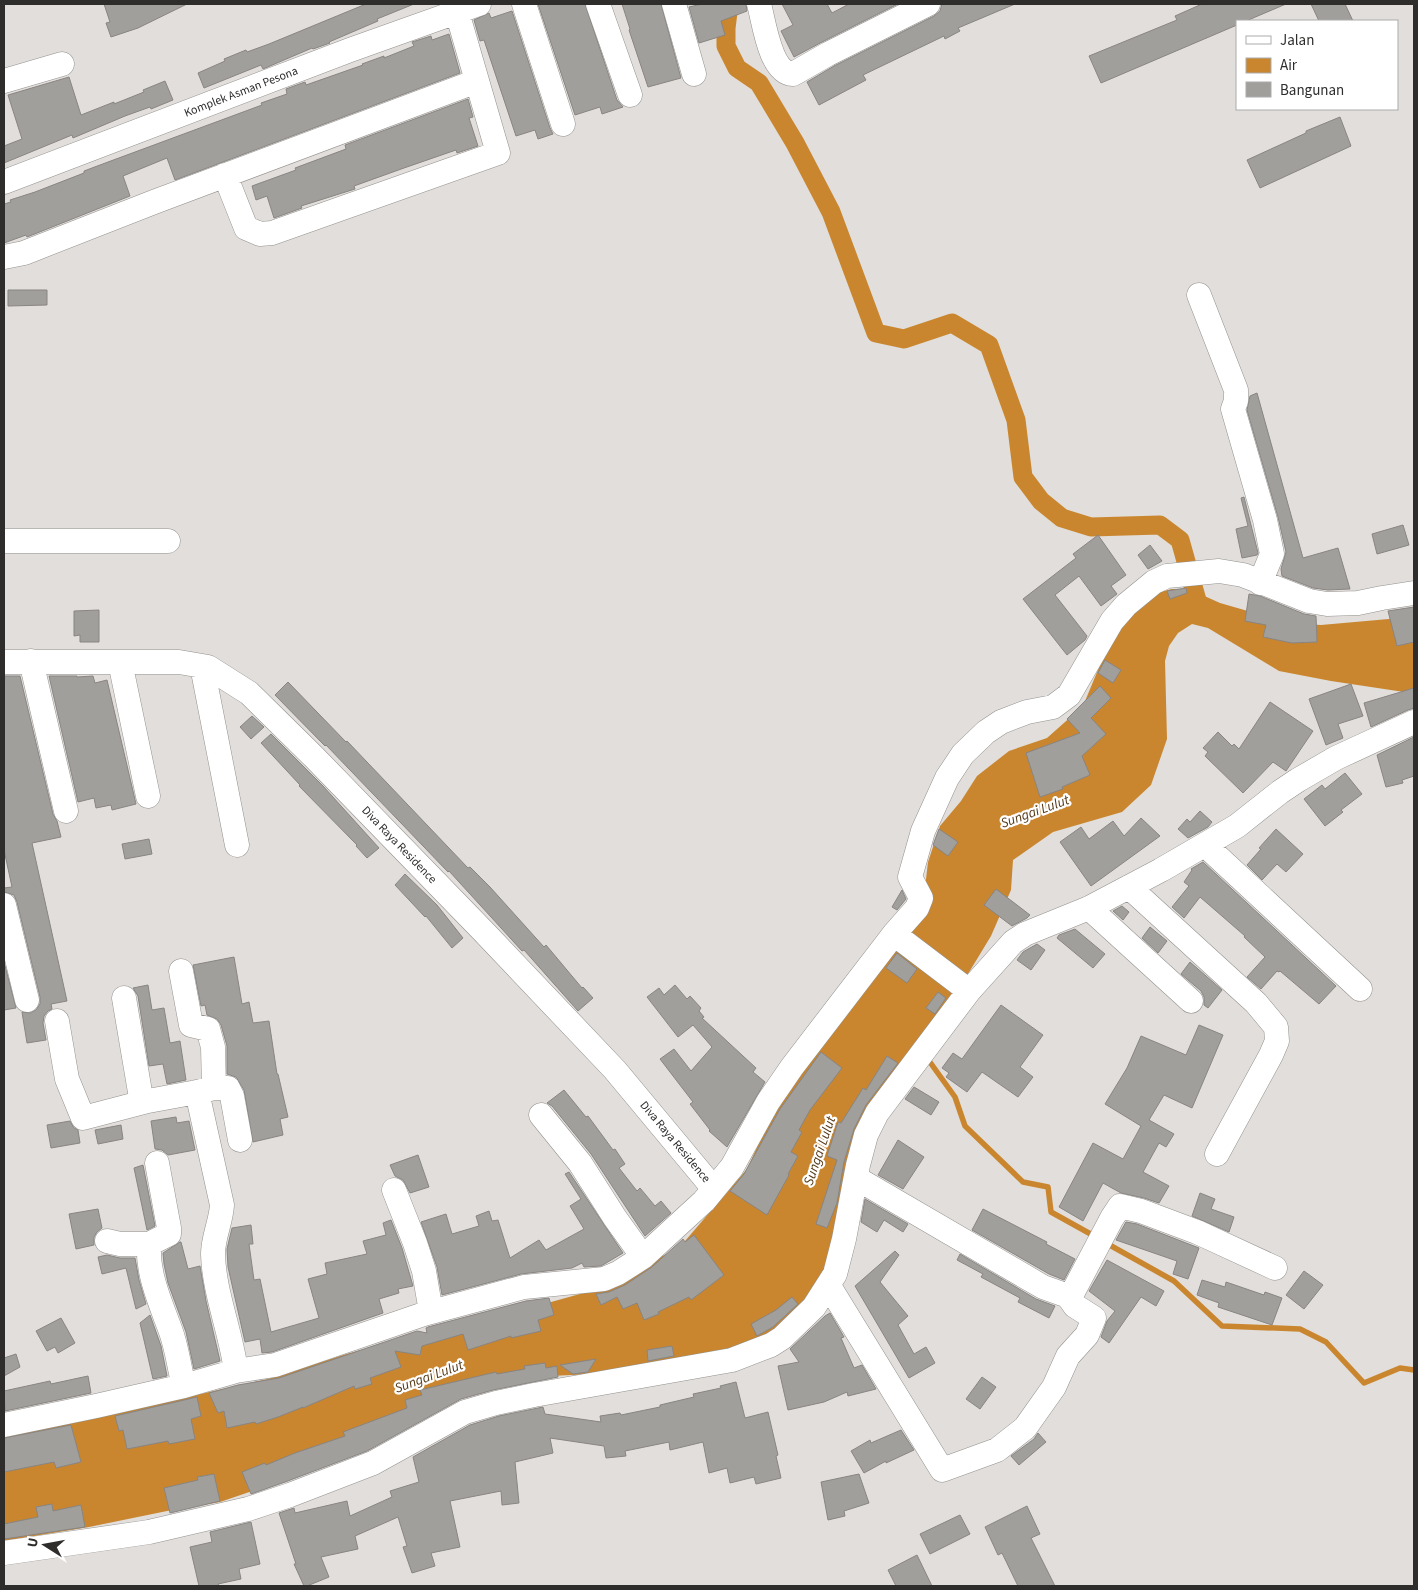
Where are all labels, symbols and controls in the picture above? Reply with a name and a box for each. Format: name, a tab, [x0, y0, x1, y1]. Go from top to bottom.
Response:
legend	[1236, 20, 1398, 110]
text: Jalan	[1280, 30, 1314, 51]
text: Air	[1280, 55, 1298, 76]
street label: Komplek Asman Pesona	[182, 62, 300, 122]
text: Bangunan	[1280, 80, 1344, 101]
water label: Sungai Lulut	[998, 790, 1073, 834]
street label: Diva Raya Residence	[358, 802, 440, 888]
street label: Diva Raya Residence	[636, 1098, 714, 1186]
water label: Sungai Lulut	[799, 1113, 841, 1188]
water label: Sungai Lulut	[392, 1355, 467, 1399]
north arrow	[20, 1520, 70, 1570]
text: U	[23, 1536, 44, 1549]

